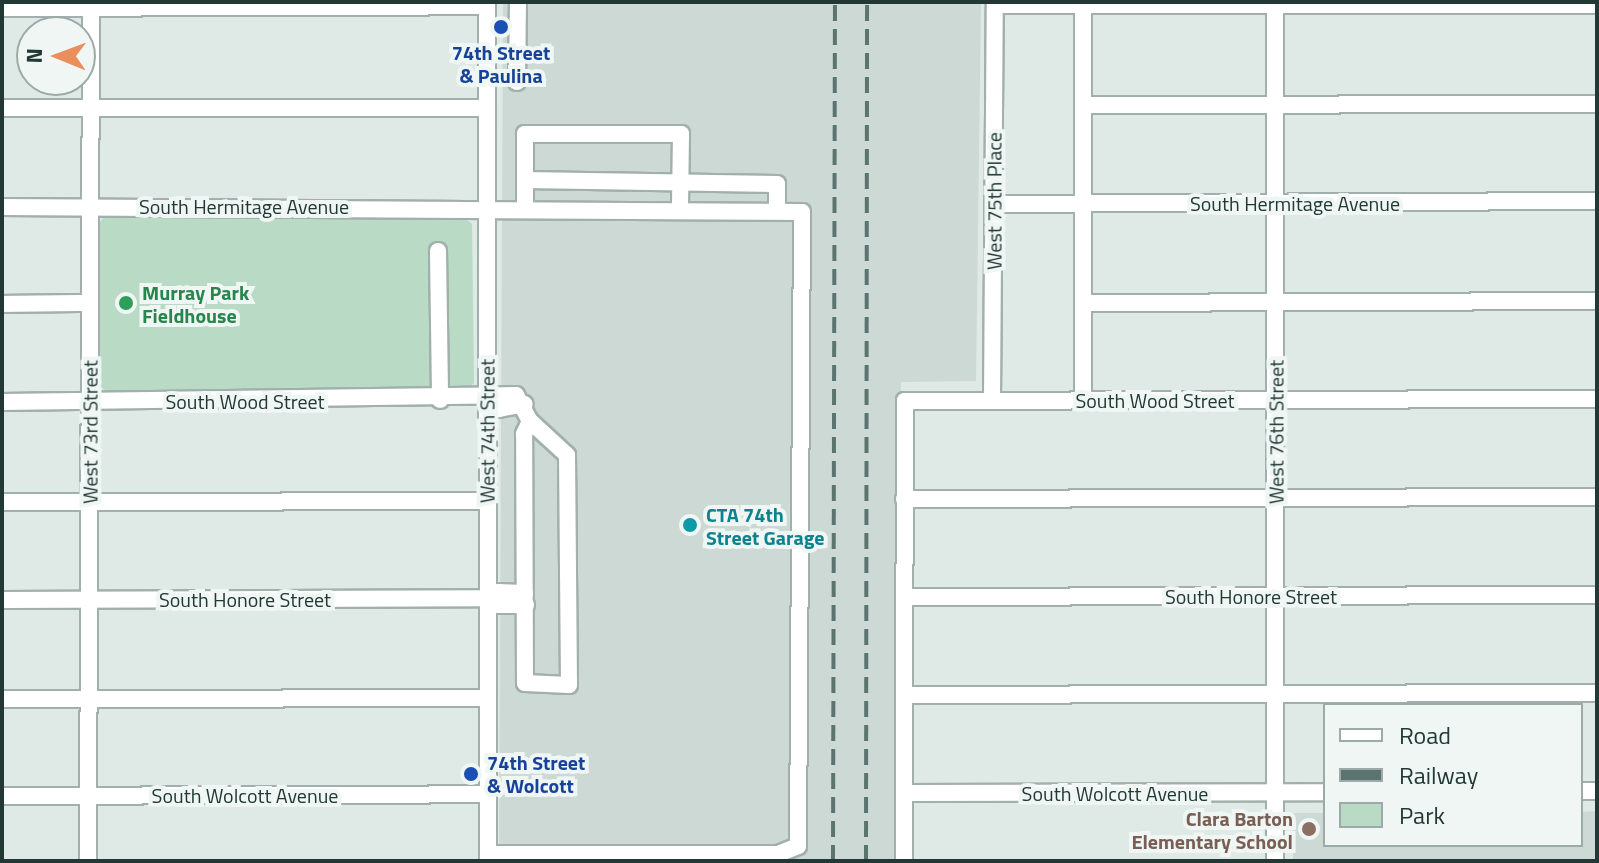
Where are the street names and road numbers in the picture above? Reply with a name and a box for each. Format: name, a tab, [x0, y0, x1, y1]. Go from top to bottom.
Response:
street label: West 75th Place	[982, 132, 1006, 270]
street label: South Hermitage Avenue	[1190, 191, 1400, 215]
street label: South Hermitage Avenue	[139, 194, 349, 218]
street label: West 74th Street	[475, 359, 499, 503]
street label: West 73rd Street	[78, 360, 102, 504]
street label: West 76th Street	[1264, 360, 1288, 504]
street label: South Wood Street	[1075, 388, 1235, 412]
street label: South Wood Street	[165, 389, 325, 413]
street label: South Honore Street	[1165, 584, 1337, 608]
street label: South Honore Street	[159, 587, 331, 611]
street label: South Wolcott Avenue	[1022, 781, 1208, 805]
street label: South Wolcott Avenue	[152, 783, 338, 807]

